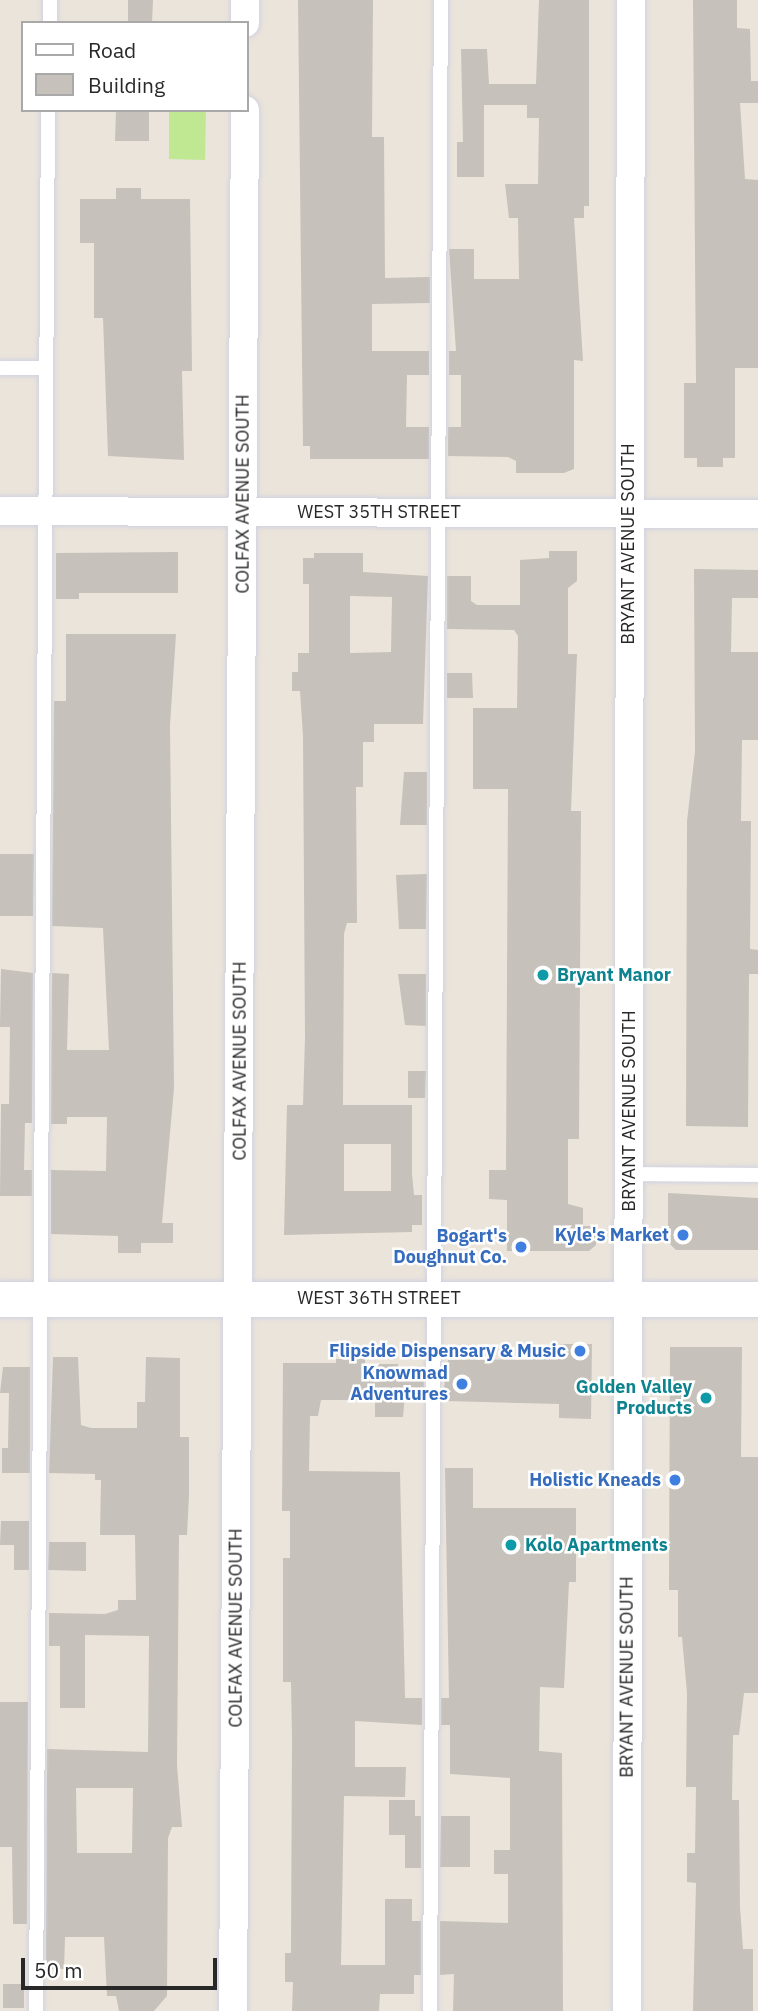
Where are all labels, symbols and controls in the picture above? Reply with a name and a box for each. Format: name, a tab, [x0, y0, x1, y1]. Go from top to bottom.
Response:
legend	[21, 21, 248, 112]
text: Road	[88, 36, 136, 64]
text: Building	[88, 71, 165, 99]
street label: COLFAX AVENUE SOUTH	[232, 394, 254, 594]
street label: BRYANT AVENUE SOUTH	[617, 443, 639, 645]
street label: WEST 35TH STREET	[297, 501, 461, 523]
street label: COLFAX AVENUE SOUTH	[229, 961, 251, 1161]
place label: Bryant Manor	[557, 964, 671, 986]
marker: Bryant Manor	[535, 967, 551, 983]
street label: BRYANT AVENUE SOUTH	[618, 1010, 640, 1212]
place label: Kyle's Market	[555, 1224, 669, 1246]
place label: Bogart's Doughnut Co.	[393, 1226, 507, 1268]
marker: Kyle's Market	[675, 1227, 691, 1243]
marker: Bogart's Doughnut Co.	[513, 1239, 529, 1255]
street label: WEST 36TH STREET	[297, 1287, 461, 1309]
place label: Flipside Dispensary & Music	[329, 1340, 566, 1362]
marker: Flipside Dispensary & Music	[572, 1343, 588, 1359]
place label: Knowmad Adventures	[350, 1363, 448, 1406]
marker: Knowmad Adventures	[454, 1376, 470, 1392]
place label: Golden Valley Products	[576, 1377, 692, 1420]
marker: Golden Valley Products	[698, 1390, 714, 1406]
place label: Holistic Kneads	[529, 1469, 661, 1491]
marker: Holistic Kneads	[667, 1472, 683, 1488]
street label: COLFAX AVENUE SOUTH	[225, 1528, 247, 1728]
place label: Kolo Apartments	[525, 1534, 668, 1556]
marker: Kolo Apartments	[503, 1537, 519, 1553]
street label: BRYANT AVENUE SOUTH	[616, 1576, 638, 1778]
scale bar	[24, 1944, 220, 1988]
text: 50 m	[34, 1956, 83, 1984]

